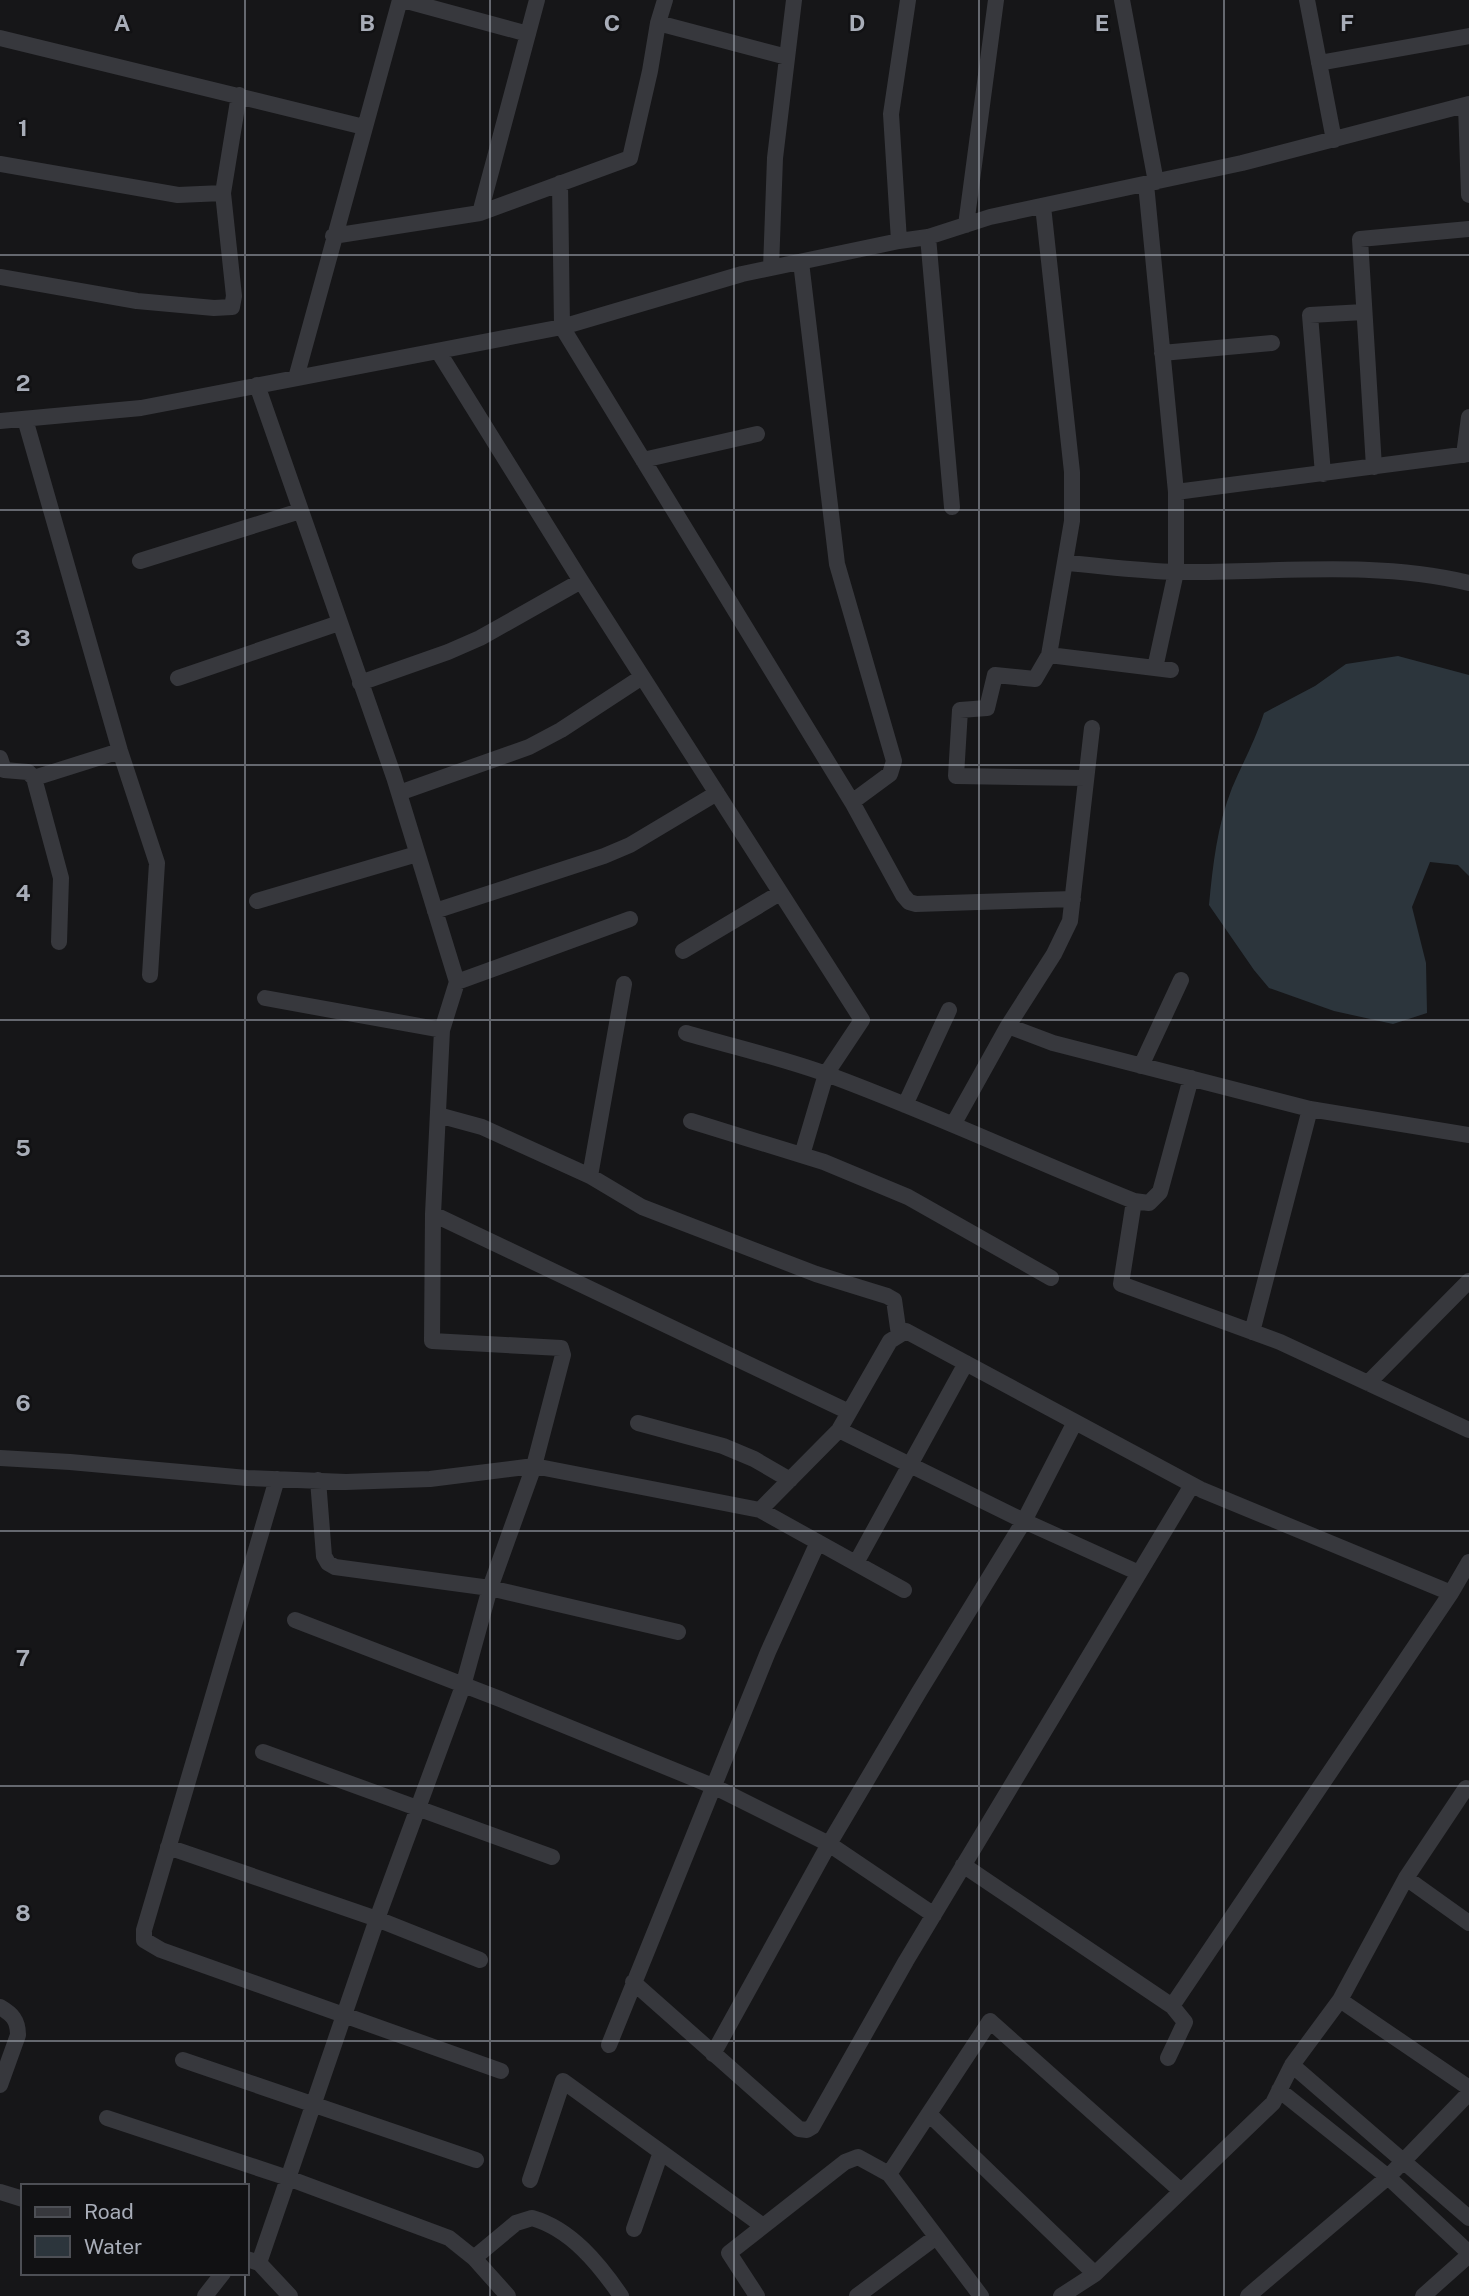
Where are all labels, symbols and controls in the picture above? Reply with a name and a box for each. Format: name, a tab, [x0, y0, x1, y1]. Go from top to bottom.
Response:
text: A	[114, 9, 131, 36]
text: B	[359, 9, 375, 36]
text: C	[604, 9, 620, 36]
text: D	[849, 9, 865, 36]
text: E	[1095, 9, 1109, 36]
text: F	[1340, 9, 1354, 36]
text: 1	[18, 114, 28, 141]
text: 2	[16, 369, 30, 396]
text: 3	[15, 624, 31, 651]
text: 4	[15, 879, 31, 906]
text: 5	[15, 1134, 31, 1161]
text: 6	[15, 1389, 31, 1416]
text: 7	[16, 1644, 30, 1671]
text: 8	[15, 1899, 31, 1926]
legend	[21, 2184, 248, 2275]
text: Road	[84, 2199, 134, 2224]
text: Water	[84, 2234, 142, 2259]

